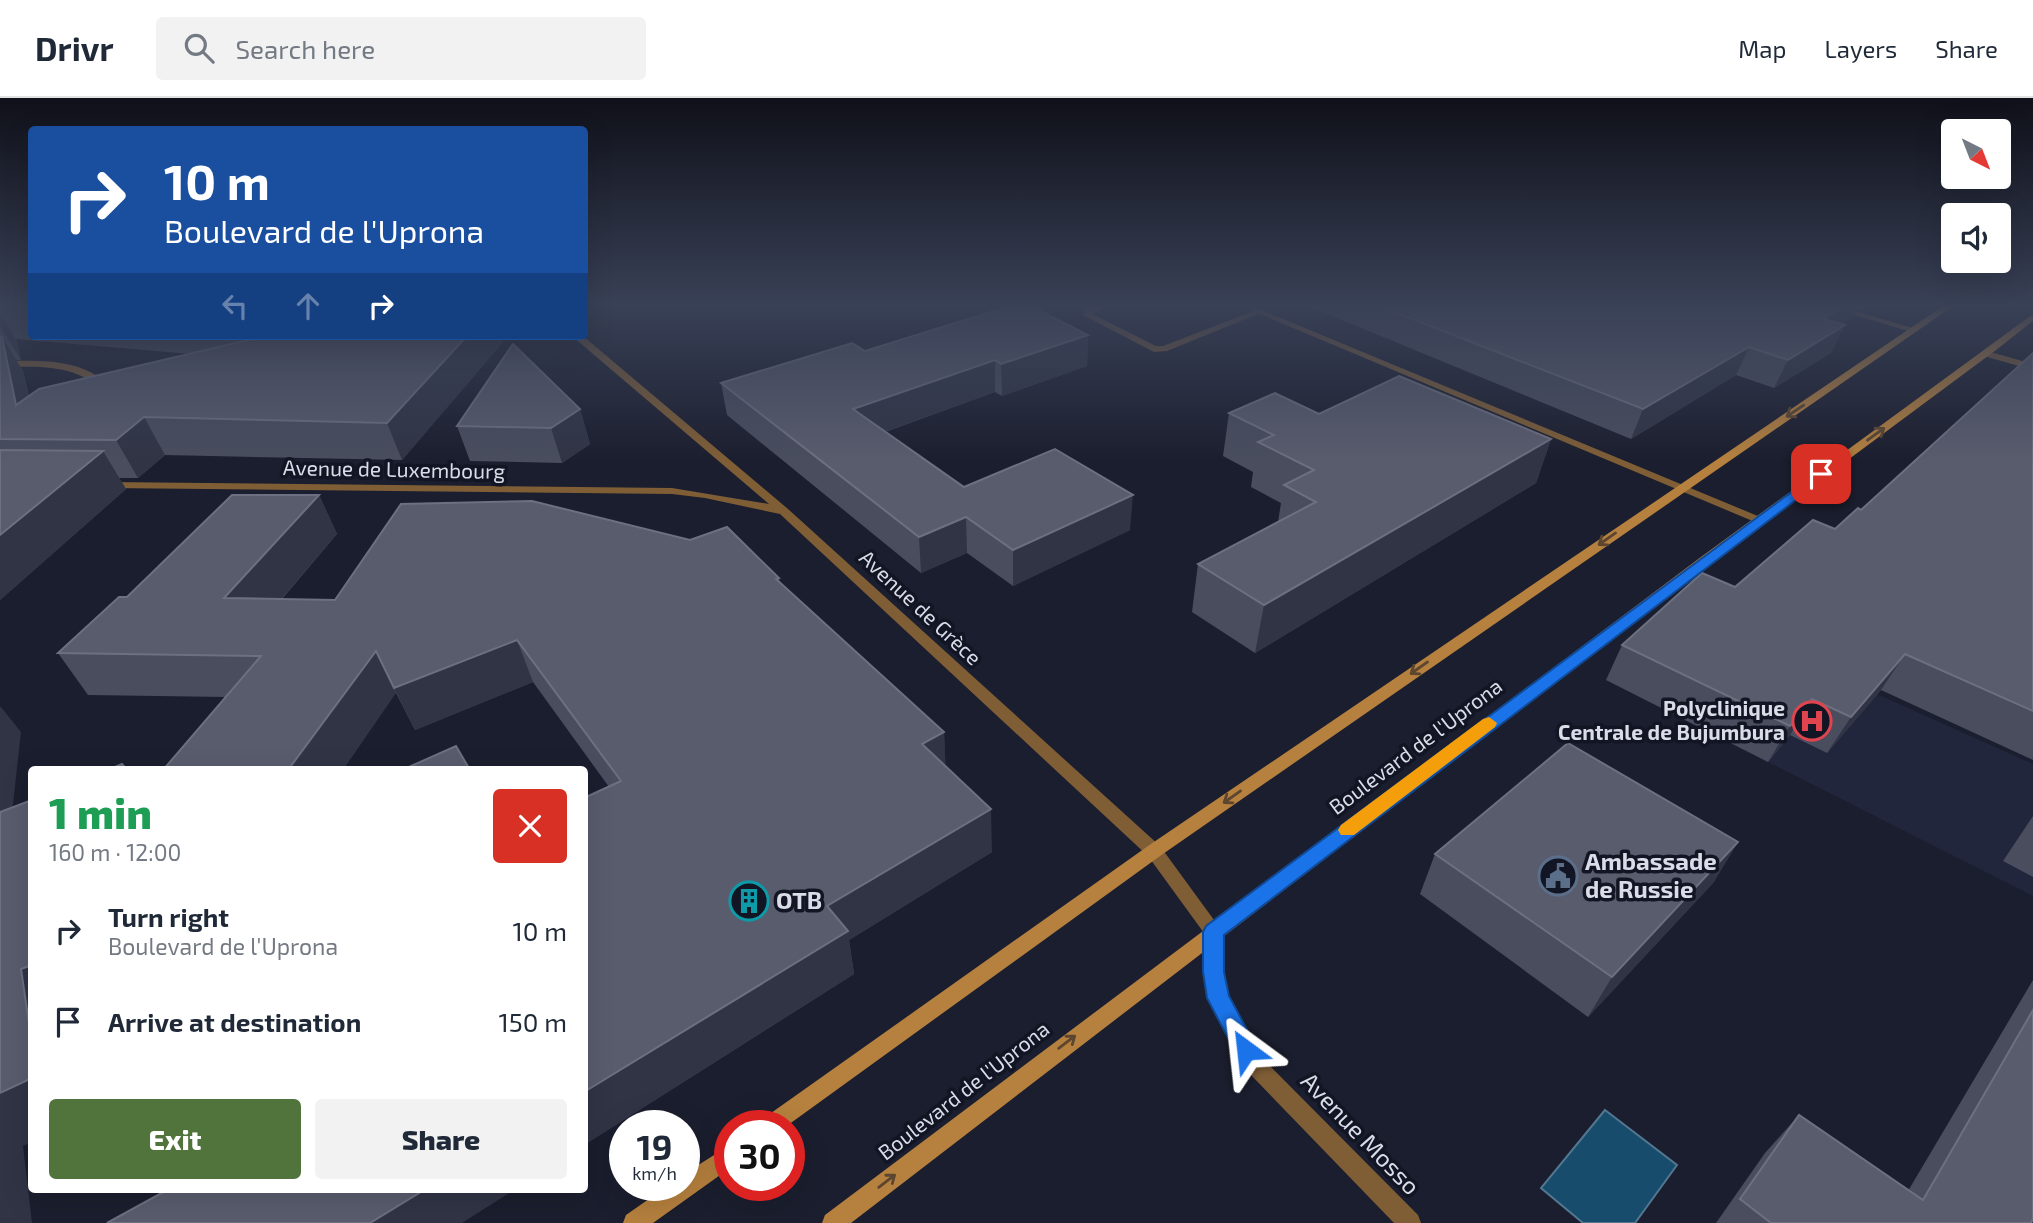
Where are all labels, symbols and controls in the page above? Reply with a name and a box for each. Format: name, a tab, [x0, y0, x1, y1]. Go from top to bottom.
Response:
search box	[156, 17, 646, 80]
text: Drivr	[35, 28, 114, 68]
icon: search	[180, 29, 218, 67]
text: Search here	[236, 33, 375, 64]
text: Map	[1738, 34, 1786, 63]
text: Layers	[1824, 34, 1897, 63]
text: Share	[1935, 34, 1998, 63]
north arrow	[1941, 119, 2011, 189]
map controls	[1941, 119, 2011, 273]
text: 10 m	[164, 151, 270, 210]
icon: right	[49, 154, 140, 245]
button: sound	[1941, 203, 2011, 273]
text: Boulevard de l'Uprona	[164, 211, 484, 249]
icon: left	[216, 287, 254, 325]
icon: ahead	[289, 287, 327, 325]
icon: right	[362, 287, 400, 325]
one-way arrow	[1785, 404, 1805, 418]
one-way arrow	[1866, 427, 1885, 442]
pin	[1791, 444, 1851, 504]
street label: Avenue de Luxembourg	[283, 454, 506, 483]
icon: arrive	[1802, 455, 1840, 493]
one-way arrow	[1598, 532, 1617, 546]
street label: Avenue de Grèce	[855, 544, 987, 670]
one-way arrow	[1410, 661, 1429, 675]
street label: Boulevard de l'Uprona	[1324, 673, 1506, 819]
place label: Polyclinique Centrale de Bujumbura	[1558, 695, 1785, 744]
hospital icon: Polyclinique Centrale de Bujumbura	[1791, 700, 1833, 742]
text: 1 min	[49, 787, 152, 837]
button: close	[493, 789, 567, 863]
one-way arrow	[1223, 790, 1242, 804]
text: 160 m · 12:00	[49, 838, 181, 866]
place label: Ambassade de Russie	[1585, 846, 1717, 903]
public building icon: Ambassade de Russie	[1537, 855, 1579, 897]
building icon: OTB	[728, 880, 770, 922]
place label: OTB	[776, 885, 822, 914]
text: Turn right	[108, 901, 229, 932]
icon: right	[49, 912, 87, 950]
text: 10 m	[512, 915, 567, 946]
text: Boulevard de l'Uprona	[108, 932, 338, 960]
icon: arrive	[49, 1003, 87, 1041]
text: Arrive at destination	[108, 1006, 361, 1037]
text: 150 m	[498, 1006, 567, 1037]
position arrow	[1209, 1013, 1283, 1087]
street label: Boulevard de l'Uprona	[873, 1015, 1054, 1164]
one-way arrow	[1057, 1035, 1076, 1050]
street label: Avenue Mosso	[1296, 1066, 1427, 1200]
button: Exit	[49, 1099, 301, 1179]
button: Share	[315, 1099, 567, 1179]
speed limit sign: 30	[714, 1110, 805, 1201]
text: 19	[637, 1125, 672, 1167]
text: km/h	[632, 1162, 677, 1184]
one-way arrow	[877, 1174, 896, 1189]

